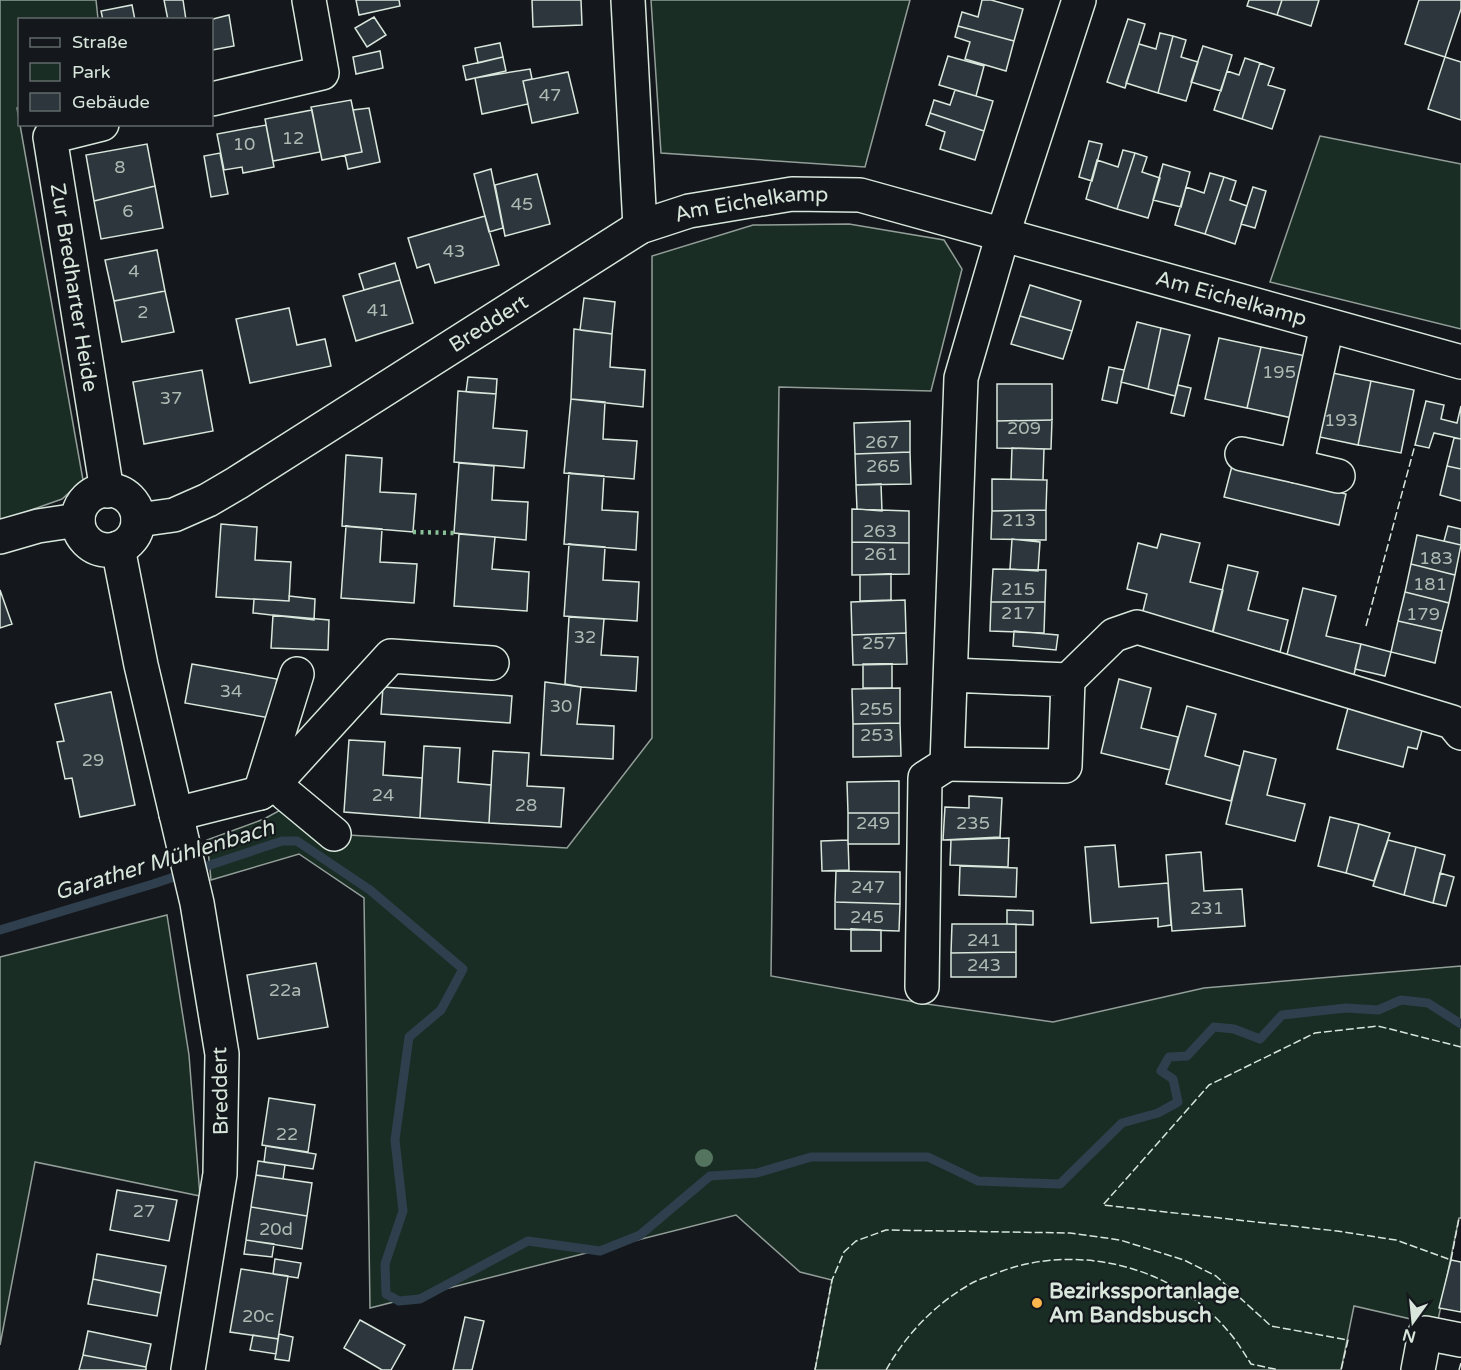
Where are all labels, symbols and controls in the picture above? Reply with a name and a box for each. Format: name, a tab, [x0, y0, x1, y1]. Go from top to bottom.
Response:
legend	[18, 18, 213, 126]
text: Straße	[72, 31, 128, 53]
text: Park	[72, 61, 111, 83]
house number: 47	[539, 84, 561, 106]
text: Gebäude	[72, 91, 150, 113]
house number: 12	[282, 127, 304, 149]
house number: 10	[233, 133, 255, 155]
house number: 8	[114, 156, 126, 178]
street label: Zur Bredharter Heide	[45, 181, 103, 394]
street label: Am Eichelkamp	[671, 182, 829, 228]
house number: 45	[511, 193, 533, 215]
house number: 6	[122, 200, 134, 222]
house number: 43	[443, 240, 465, 262]
house number: 4	[128, 260, 140, 282]
street label: Am Eichelkamp	[1153, 266, 1310, 332]
street label: Breddert	[445, 289, 533, 358]
house number: 41	[367, 299, 389, 321]
house number: 2	[137, 301, 149, 323]
house number: 195	[1262, 361, 1296, 383]
house number: 37	[160, 387, 182, 409]
house number: 193	[1324, 409, 1358, 431]
house number: 209	[1007, 417, 1041, 439]
house number: 267	[865, 431, 899, 453]
house number: 265	[866, 455, 900, 477]
house number: 213	[1002, 509, 1036, 531]
house number: 263	[863, 520, 897, 542]
house number: 261	[864, 543, 898, 565]
house number: 183	[1419, 547, 1453, 569]
house number: 181	[1413, 573, 1447, 595]
house number: 215	[1001, 578, 1035, 600]
house number: 217	[1001, 602, 1035, 624]
house number: 179	[1406, 603, 1440, 625]
house number: 32	[574, 626, 596, 648]
house number: 257	[862, 632, 896, 654]
house number: 34	[220, 680, 242, 702]
house number: 30	[550, 695, 572, 717]
house number: 255	[859, 698, 893, 720]
house number: 253	[860, 724, 894, 746]
house number: 29	[82, 749, 104, 771]
house number: 24	[372, 784, 394, 806]
house number: 28	[515, 794, 537, 816]
house number: 249	[856, 812, 890, 834]
house number: 235	[956, 812, 990, 834]
water label: Garather Mühlenbach	[51, 814, 278, 906]
house number: 247	[851, 876, 885, 898]
house number: 231	[1190, 897, 1224, 919]
house number: 245	[850, 906, 884, 928]
house number: 241	[967, 929, 1001, 951]
house number: 243	[967, 954, 1001, 976]
house number: 22a	[269, 979, 301, 1001]
street label: Breddert	[207, 1047, 234, 1135]
house number: 22	[276, 1123, 298, 1145]
house number: 27	[133, 1200, 155, 1222]
house number: 20d	[259, 1218, 293, 1240]
place label: Bezirkssportanlage Am Bandsbusch	[1049, 1279, 1240, 1328]
north arrow	[1383, 1292, 1443, 1352]
marker: Bezirkssportanlage Am Bandsbusch	[1030, 1296, 1044, 1310]
house number: 20c	[242, 1305, 274, 1327]
text: N	[1401, 1324, 1418, 1347]

